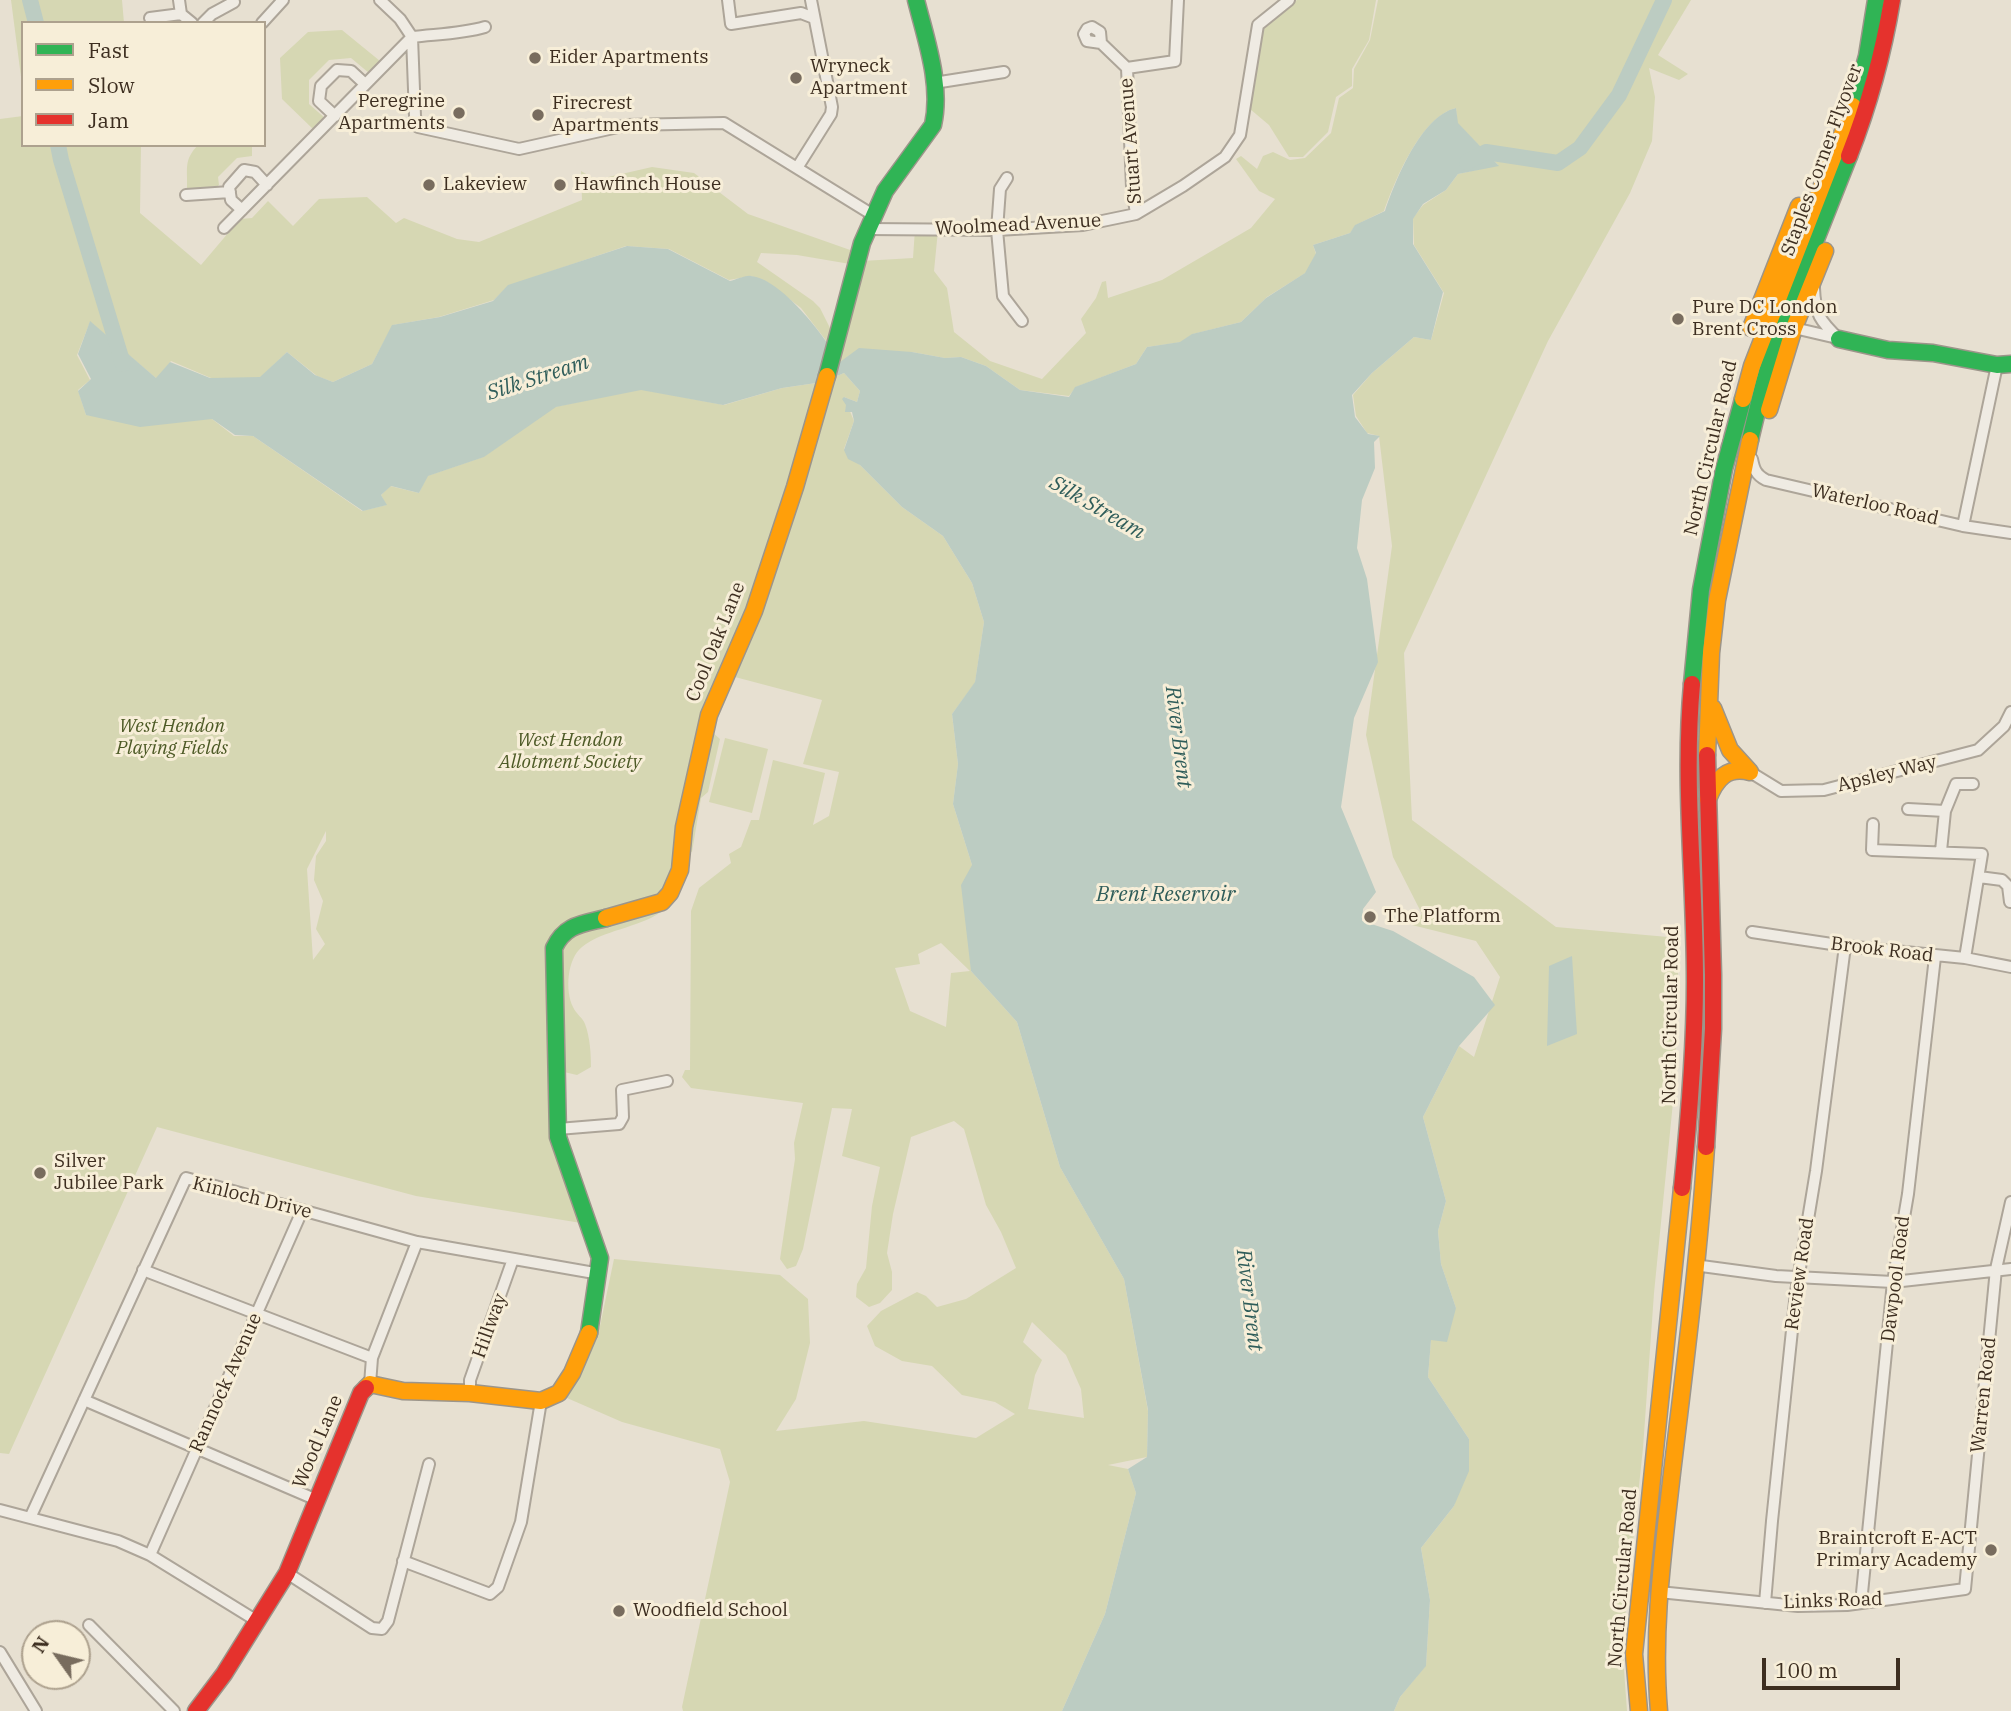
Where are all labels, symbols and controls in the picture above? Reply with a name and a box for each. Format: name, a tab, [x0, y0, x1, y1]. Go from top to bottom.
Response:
legend	[21, 21, 266, 147]
text: Fast	[88, 36, 129, 64]
place label: Eider Apartments	[549, 47, 709, 69]
marker: Eider Apartments	[527, 50, 543, 66]
place label: Wryneck Apartment	[810, 56, 908, 100]
street label: Staples Corner Flyover	[1777, 61, 1867, 259]
marker: Wryneck Apartment	[788, 70, 804, 86]
text: Slow	[88, 71, 135, 99]
street label: Stuart Avenue	[1115, 77, 1147, 205]
place label: Peregrine Apartments	[338, 91, 445, 135]
place label: Firecrest Apartments	[552, 93, 659, 137]
marker: Peregrine Apartments	[451, 105, 467, 121]
text: Jam	[88, 106, 129, 134]
marker: Firecrest Apartments	[530, 107, 546, 123]
place label: Lakeview	[443, 174, 527, 196]
place label: Hawfinch House	[574, 174, 721, 196]
marker: Lakeview	[421, 177, 437, 193]
marker: Hawfinch House	[552, 177, 568, 193]
street label: Woolmead Avenue	[934, 209, 1102, 241]
place label: Pure DC London Brent Cross	[1692, 297, 1838, 341]
marker: Pure DC London Brent Cross	[1670, 311, 1686, 327]
water label: Silk Stream	[484, 350, 592, 406]
street label: North Circular Road	[1680, 358, 1742, 538]
water label: Silk Stream	[1045, 471, 1149, 545]
street label: Waterloo Road	[1809, 479, 1941, 531]
street label: Cool Oak Lane	[682, 579, 750, 705]
water label: River Brent	[1159, 685, 1197, 789]
park label: West Hendon Playing Fields	[116, 716, 228, 760]
park label: West Hendon Allotment Society	[499, 730, 641, 774]
street label: Apsley Way	[1835, 751, 1939, 797]
water label: Brent Reservoir	[1096, 882, 1236, 908]
place label: The Platform	[1384, 906, 1501, 928]
marker: The Platform	[1362, 909, 1378, 925]
street label: North Circular Road	[1658, 925, 1684, 1105]
street label: Brook Road	[1829, 932, 1935, 968]
place label: Silver Jubilee Park	[54, 1151, 164, 1195]
marker: Silver Jubilee Park	[32, 1165, 48, 1181]
street label: Kinloch Drive	[190, 1172, 314, 1224]
street label: Dawpool Road	[1877, 1214, 1915, 1344]
street label: Review Road	[1781, 1216, 1819, 1332]
water label: River Brent	[1230, 1248, 1268, 1352]
street label: Hillway	[468, 1290, 512, 1362]
street label: Rannock Avenue	[185, 1310, 267, 1456]
street label: Warren Road	[1967, 1336, 2001, 1454]
street label: Wood Lane	[288, 1392, 348, 1492]
street label: North Circular Road	[1604, 1488, 1642, 1668]
place label: Braintcroft E-ACT Primary Academy	[1816, 1528, 1977, 1572]
marker: Braintcroft E-ACT Primary Academy	[1983, 1542, 1999, 1558]
street label: Links Road	[1783, 1588, 1883, 1614]
place label: Woodfield School	[633, 1600, 788, 1622]
marker: Woodfield School	[611, 1603, 627, 1619]
north arrow	[21, 1620, 91, 1690]
text: N	[26, 1631, 54, 1657]
scale bar	[1766, 1644, 1904, 1688]
text: 100 m	[1775, 1656, 1838, 1684]

